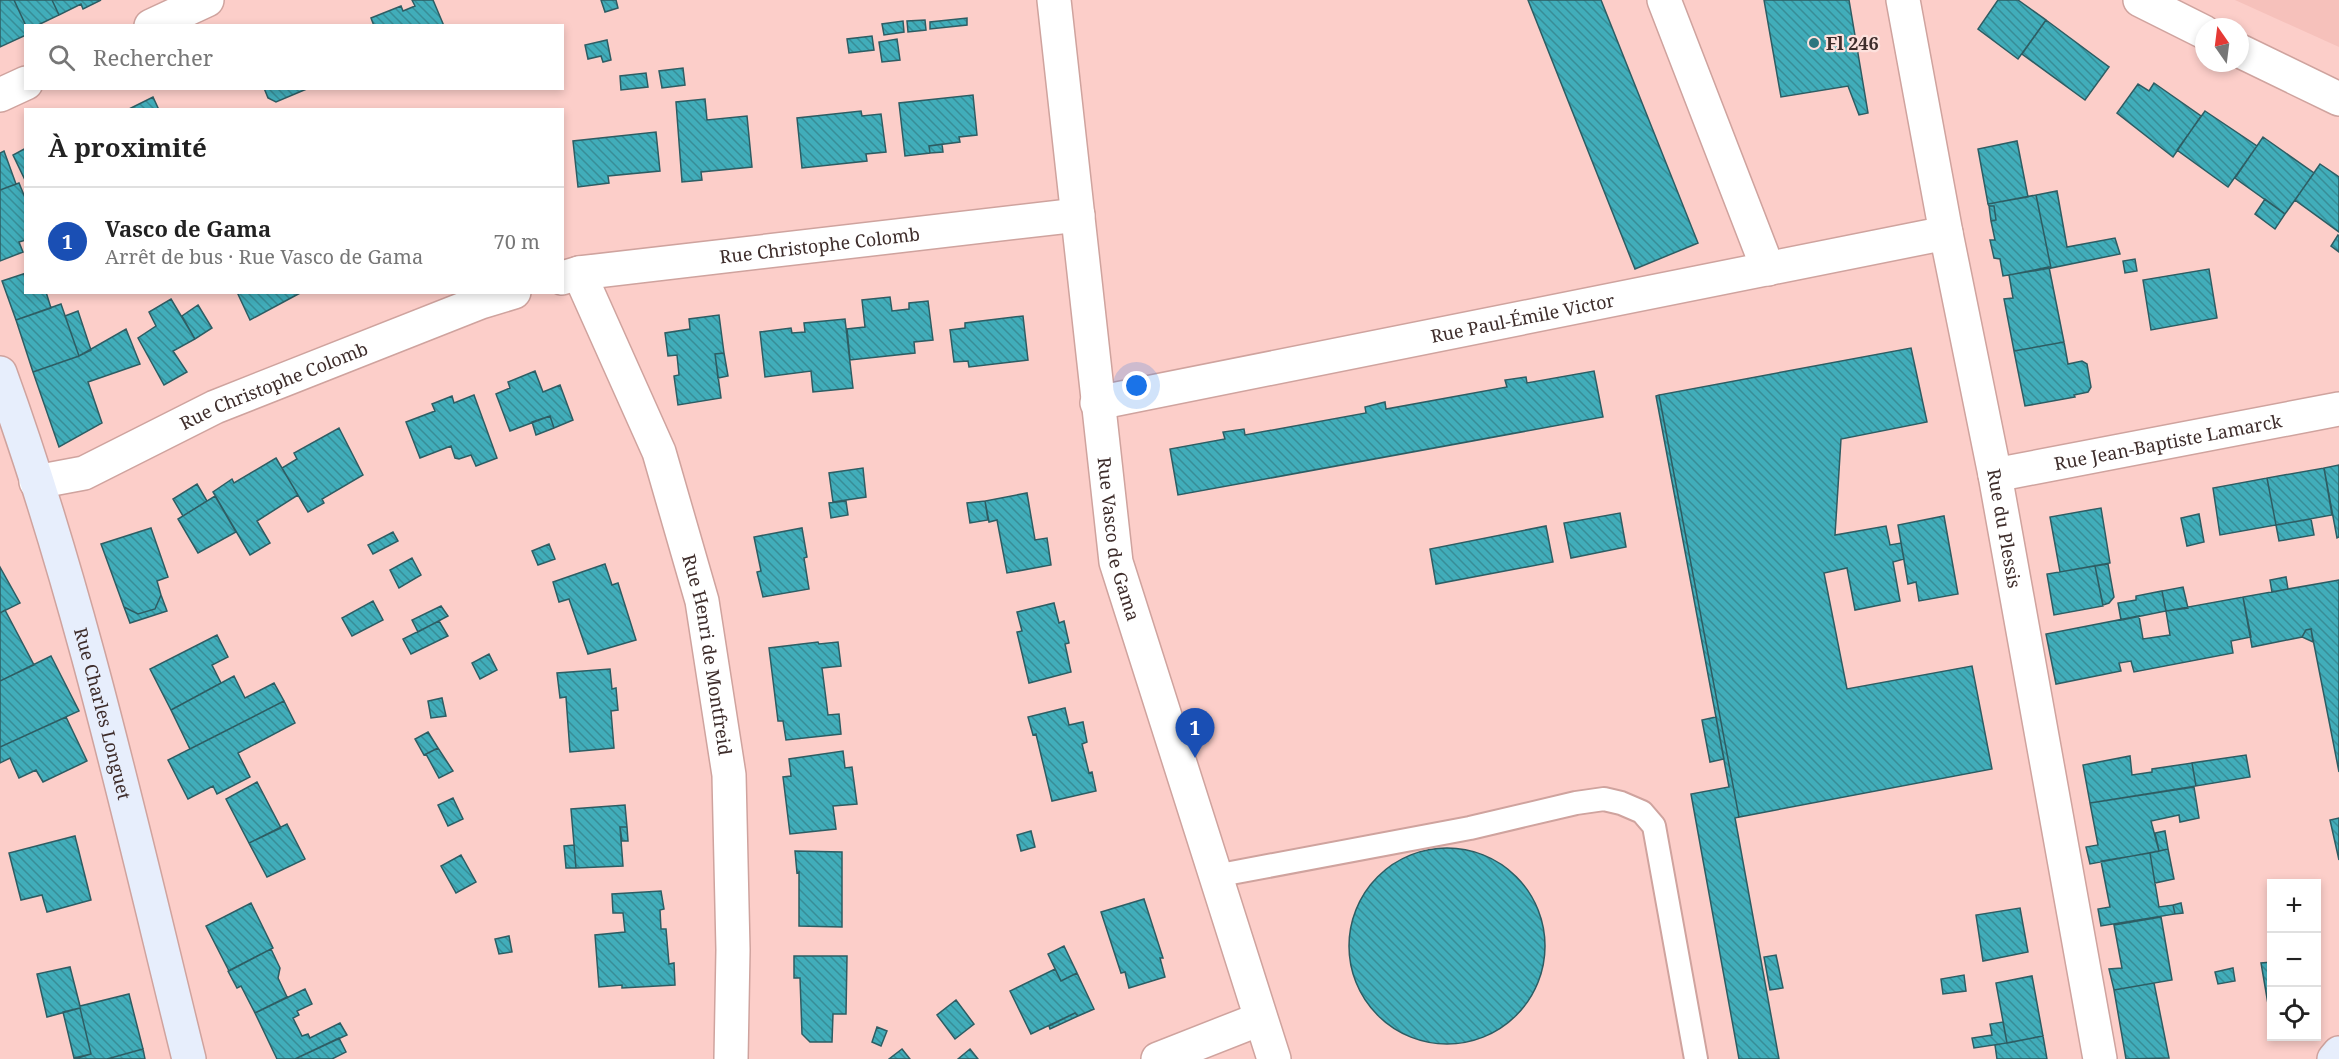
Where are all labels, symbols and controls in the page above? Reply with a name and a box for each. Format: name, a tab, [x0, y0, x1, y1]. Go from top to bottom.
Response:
north arrow	[2195, 18, 2249, 72]
search box	[24, 24, 564, 90]
place label: Fl 246	[1826, 31, 1879, 55]
marker: Fl 246	[1807, 36, 1821, 50]
icon: search	[45, 41, 78, 74]
text: Rechercher	[93, 42, 213, 72]
text: À proximité	[48, 129, 207, 165]
text: Vasco de Gama	[105, 213, 271, 243]
street label: Rue Christophe Colomb	[718, 221, 921, 269]
text: 1	[62, 228, 73, 255]
text: 70 m	[494, 228, 540, 255]
text: Arrêt de bus · Rue Vasco de Gama	[105, 243, 423, 270]
street label: Rue Paul-Émile Victor	[1428, 288, 1617, 348]
street label: Rue Christophe Colomb	[175, 336, 371, 435]
your location	[1122, 371, 1151, 400]
street label: Rue Jean-Baptiste Lamarck	[2052, 408, 2284, 475]
street label: Rue Vasco de Gama	[1092, 456, 1146, 624]
street label: Rue du Plessis	[1982, 466, 2027, 590]
street label: Rue Henri de Montfreid	[677, 551, 738, 757]
street label: Rue Charles Longuet	[69, 625, 137, 802]
pin: 1	[1176, 708, 1214, 758]
map controls	[2267, 879, 2321, 1041]
button: +	[2267, 879, 2321, 933]
button: −	[2267, 933, 2321, 987]
button: locate	[2267, 987, 2321, 1041]

